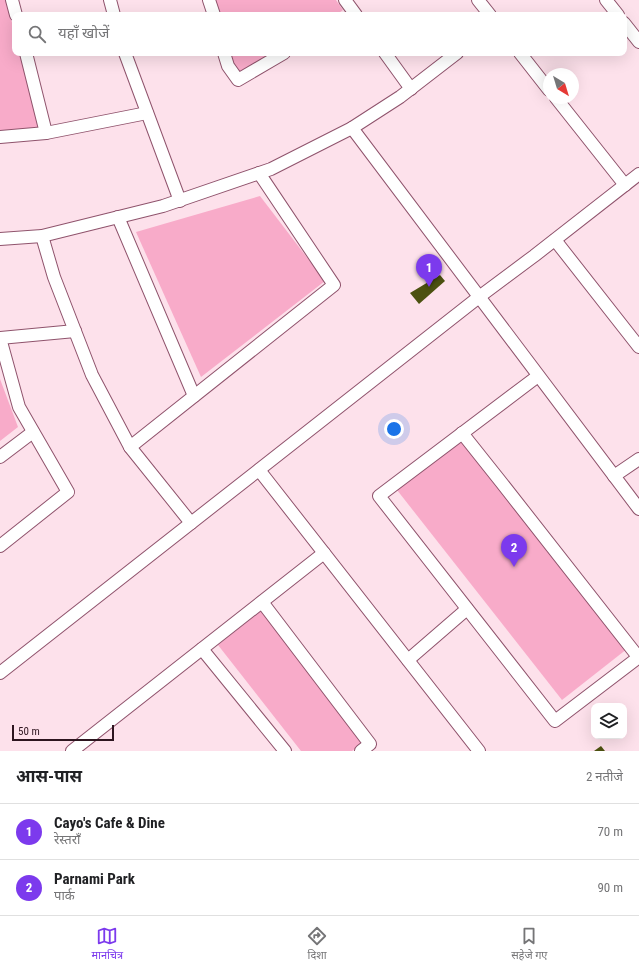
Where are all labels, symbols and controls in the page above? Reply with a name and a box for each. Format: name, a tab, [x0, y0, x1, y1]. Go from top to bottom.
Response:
search box	[12, 12, 627, 56]
icon: search	[26, 23, 48, 45]
text: यहाँ खोजें	[58, 24, 109, 42]
north arrow	[543, 68, 579, 104]
pin: 1	[416, 254, 442, 287]
your location	[384, 419, 404, 439]
pin: 2	[501, 534, 527, 567]
map controls	[591, 703, 627, 739]
button: layers	[591, 703, 627, 739]
scale bar	[12, 723, 114, 742]
text: 50 m	[18, 725, 40, 738]
text: आस-पास	[16, 766, 82, 786]
text: 2 नतीजे	[586, 769, 623, 784]
text: Cayo's Cafe & Dine	[54, 814, 165, 832]
text: 1	[26, 824, 32, 839]
text: 70 m	[597, 824, 623, 839]
text: रेस्तराँ	[54, 832, 80, 847]
text: Parnami Park	[54, 870, 135, 888]
text: 2	[26, 880, 32, 895]
text: 90 m	[597, 880, 623, 895]
text: पार्क	[54, 888, 75, 903]
tab: मानचित्र	[92, 925, 123, 963]
tab: दिशा	[306, 925, 328, 963]
tab: सहेजे गए	[511, 925, 547, 963]

